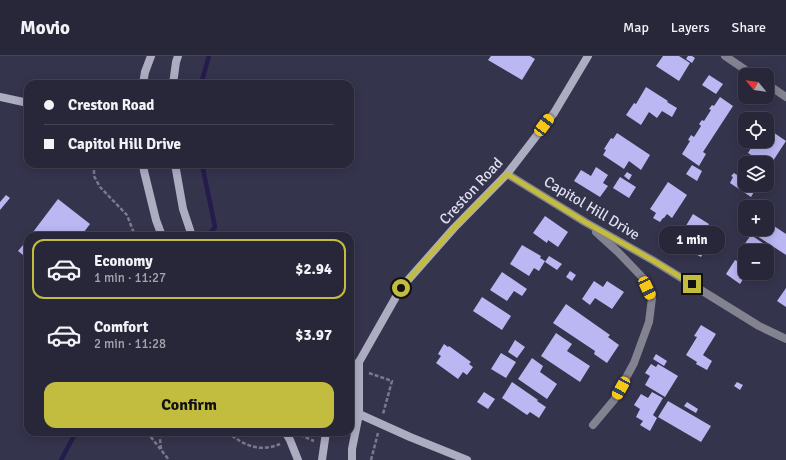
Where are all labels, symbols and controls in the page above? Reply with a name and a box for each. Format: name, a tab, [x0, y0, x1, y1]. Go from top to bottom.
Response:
text: Movio	[20, 16, 70, 40]
text: Map	[623, 19, 649, 36]
text: Layers	[671, 19, 710, 36]
text: Share	[732, 19, 766, 36]
north arrow	[738, 68, 774, 104]
map controls	[738, 68, 774, 280]
text: Creston Road	[68, 96, 154, 114]
car	[532, 112, 556, 138]
button: locate	[738, 112, 774, 148]
text: Capitol Hill Drive	[68, 135, 181, 153]
street label: Creston Road	[435, 154, 507, 228]
button: layers	[738, 156, 774, 192]
street label: Capitol Hill Drive	[541, 172, 643, 244]
button: +	[738, 200, 774, 236]
callout: 1 min	[659, 226, 725, 254]
text: 1 min	[676, 232, 708, 248]
button: −	[738, 244, 774, 280]
icon: car	[46, 251, 82, 287]
text: Economy	[94, 252, 153, 270]
text: $2.94	[295, 260, 332, 278]
text: 1 min · 11:27	[94, 270, 166, 286]
car	[636, 275, 658, 301]
route end	[683, 275, 701, 293]
route start	[392, 279, 410, 297]
icon: car	[46, 317, 82, 353]
text: Comfort	[94, 318, 148, 336]
text: $3.97	[295, 326, 332, 344]
text: 2 min · 11:28	[94, 336, 166, 352]
car	[610, 375, 632, 401]
button: Confirm	[44, 382, 334, 428]

